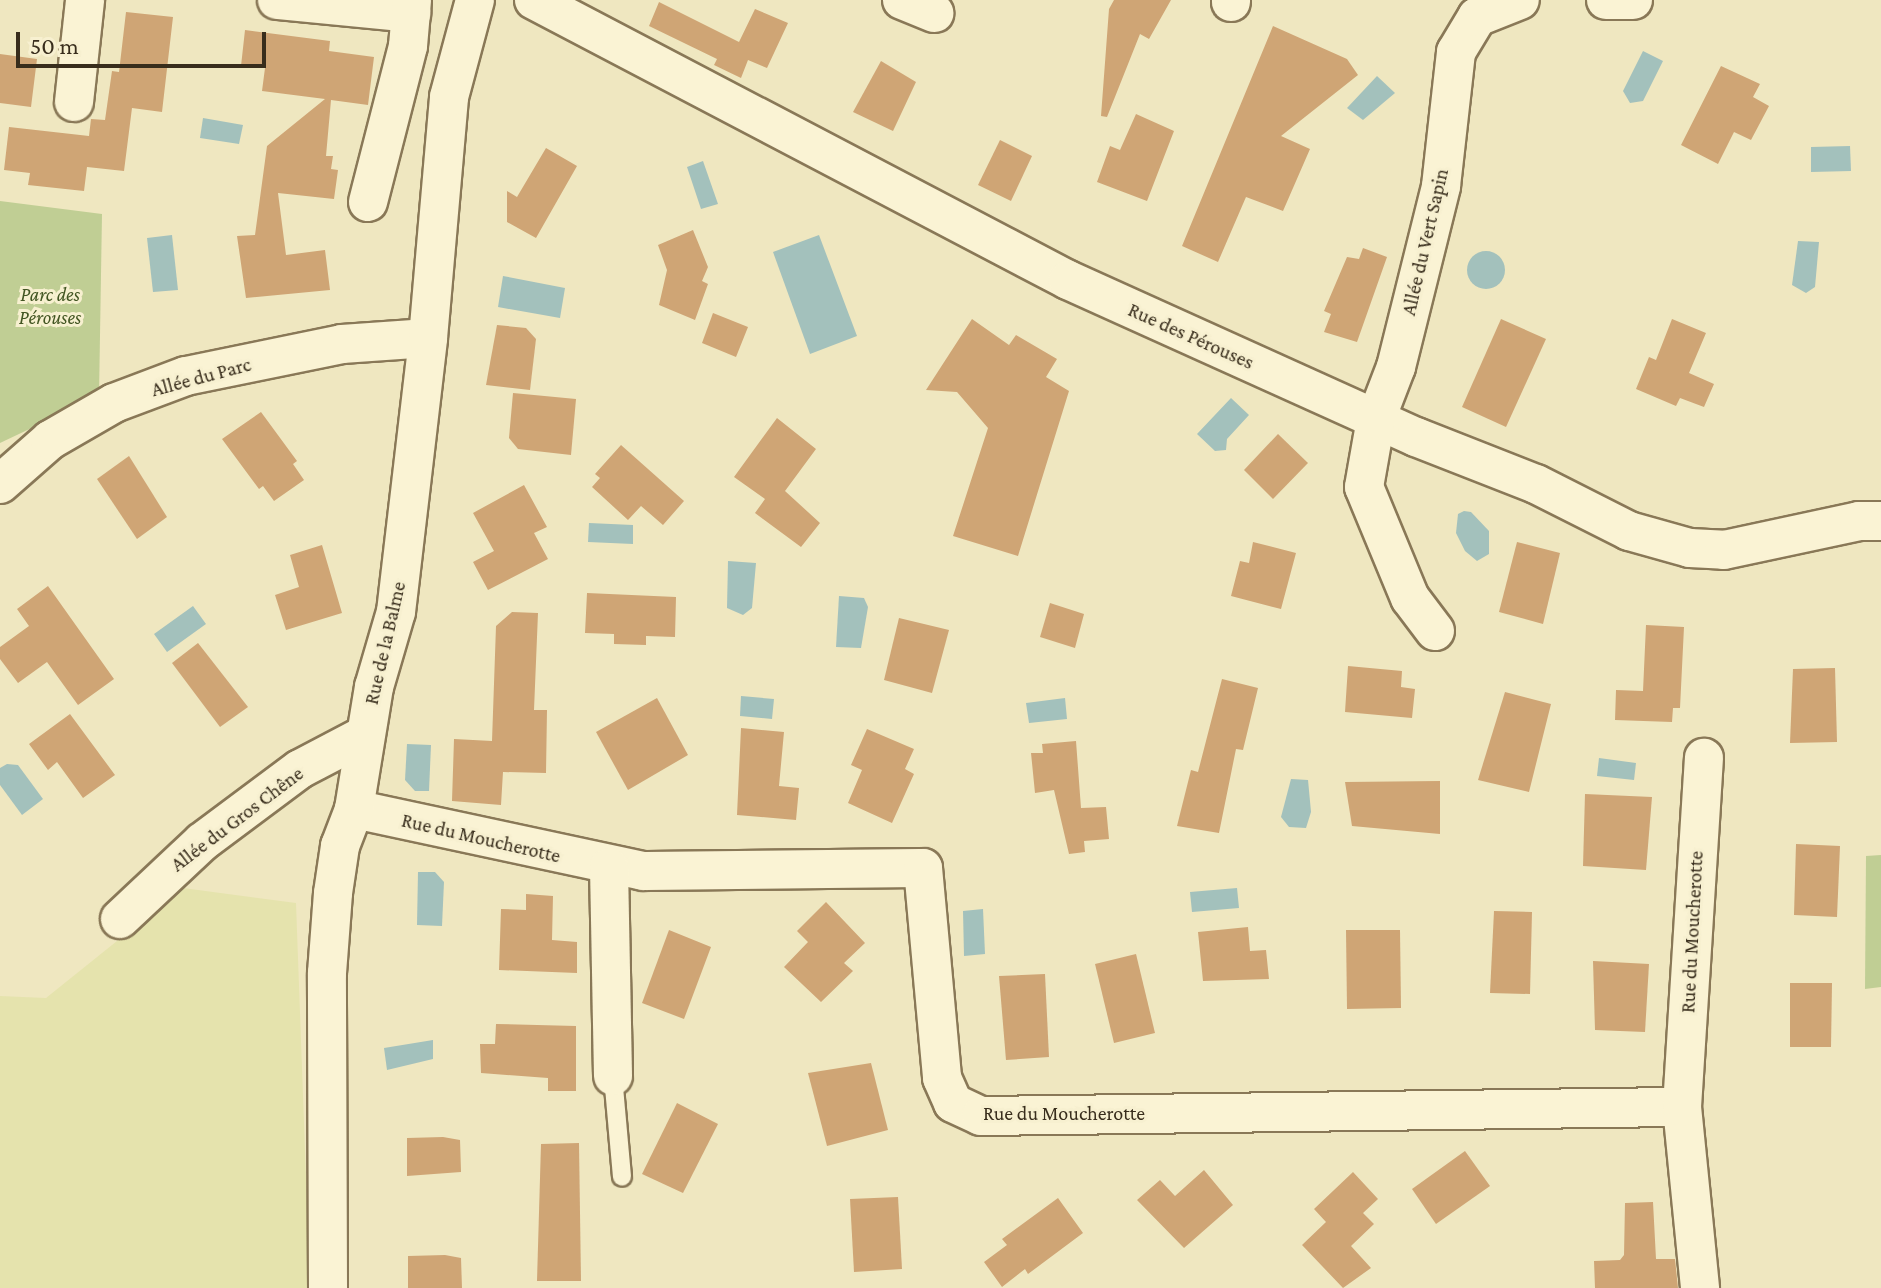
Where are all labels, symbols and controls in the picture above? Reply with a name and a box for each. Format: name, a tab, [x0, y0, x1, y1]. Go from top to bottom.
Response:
scale bar	[20, 16, 270, 66]
text: 50 m	[30, 32, 79, 59]
street label: Allée du Vert Sapin	[1396, 166, 1454, 318]
park label: Parc des Pérouses	[19, 282, 81, 329]
street label: Rue des Pérouses	[1124, 298, 1258, 374]
street label: Allée du Parc	[149, 352, 253, 402]
street label: Rue de la Balme	[359, 579, 411, 707]
street label: Allée du Gros Chêne	[166, 761, 308, 877]
street label: Rue du Moucherotte	[399, 808, 563, 868]
street label: Rue du Moucherotte	[1676, 850, 1708, 1014]
street label: Rue du Moucherotte	[983, 1101, 1145, 1125]

